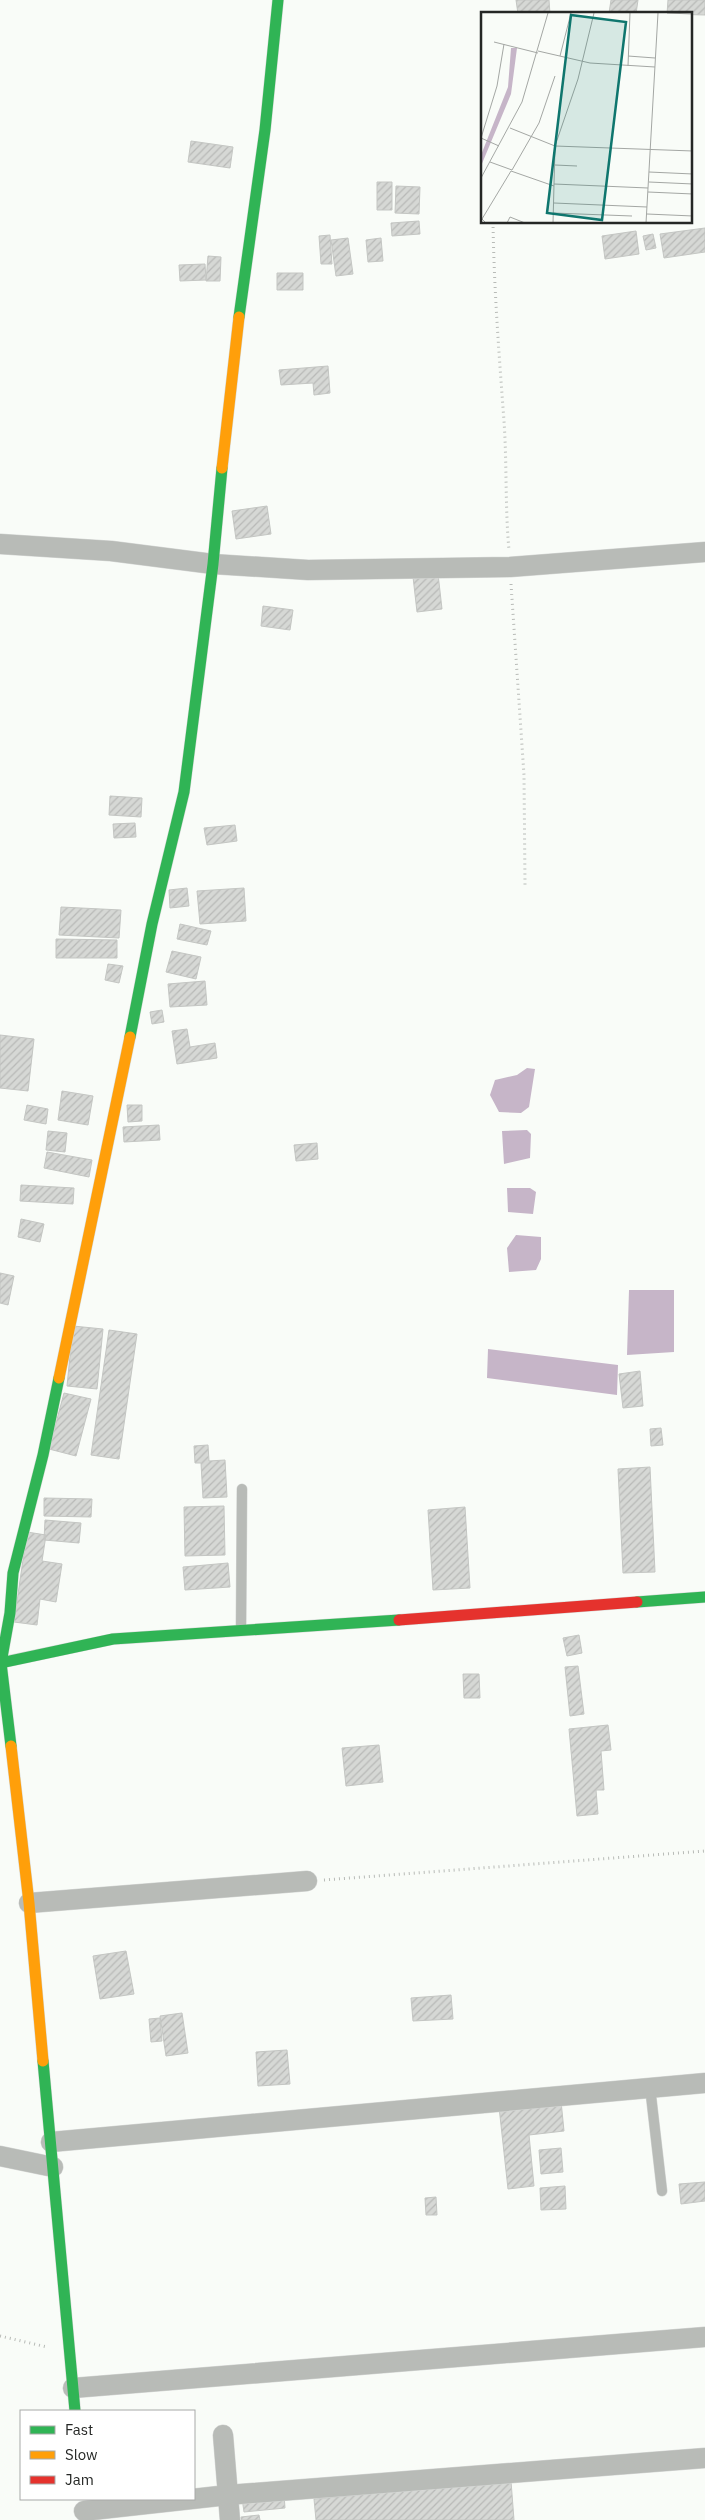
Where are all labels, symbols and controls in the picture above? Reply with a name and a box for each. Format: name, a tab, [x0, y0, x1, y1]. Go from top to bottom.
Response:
inset map	[481, 12, 692, 224]
legend	[20, 2410, 195, 2500]
text: Fast	[65, 2420, 93, 2439]
text: Slow	[65, 2445, 98, 2464]
text: Jam	[65, 2470, 94, 2489]

